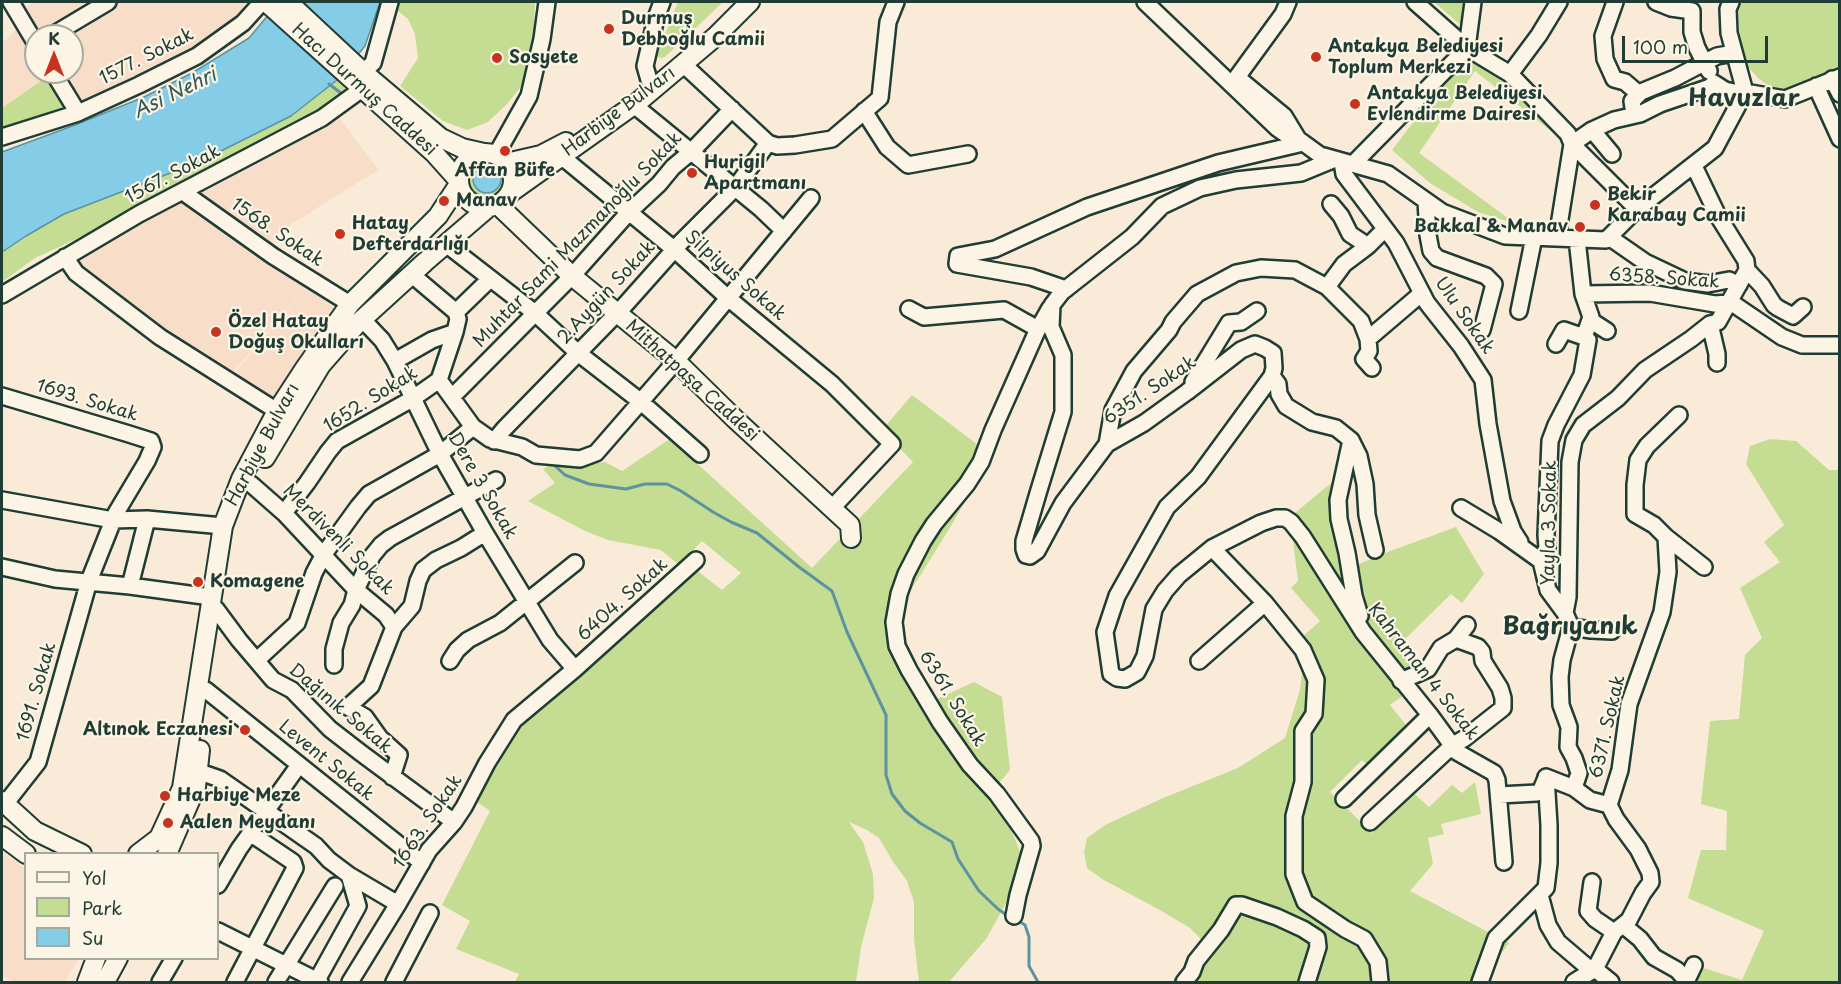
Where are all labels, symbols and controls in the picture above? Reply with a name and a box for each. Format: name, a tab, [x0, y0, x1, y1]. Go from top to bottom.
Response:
place label: Durmuş Debboğlu Camii	[621, 8, 765, 50]
street label: Hacı Durmuş Caddesi	[287, 19, 441, 161]
marker: Durmuş Debboğlu Camii	[602, 22, 616, 36]
north arrow	[24, 24, 84, 84]
street label: 1577. Sokak	[96, 24, 198, 90]
scale bar	[1625, 24, 1770, 62]
text: K	[48, 26, 60, 50]
text: 100 m	[1633, 33, 1688, 60]
place label: Antakya Belediyesi Toplum Merkezi	[1328, 36, 1503, 78]
place label: Sosyete	[509, 47, 578, 69]
marker: Antakya Belediyesi Toplum Merkezi	[1309, 50, 1323, 64]
marker: Sosyete	[490, 51, 504, 65]
street label: Harbiye Bulvarı	[558, 63, 680, 161]
water label: Asi Nehri	[130, 64, 220, 124]
place label: Antakya Belediyesi Evlendirme Dairesi	[1367, 83, 1542, 125]
district label: Havuzlar	[1688, 85, 1800, 113]
marker: Antakya Belediyesi Evlendirme Dairesi	[1348, 97, 1362, 111]
street label: Muhtar Sami Mazmanoğlu Sokak	[469, 128, 687, 352]
street label: 1567. Sokak	[122, 141, 224, 209]
marker: Affan Büfe	[498, 144, 512, 158]
place label: Hurigil Apartmanı	[704, 152, 806, 195]
place label: Affan Büfe	[455, 160, 555, 182]
marker: Hurigil Apartmanı	[685, 166, 699, 180]
place label: Bekir Karabay Camii	[1607, 184, 1746, 226]
place label: Manav	[456, 190, 517, 212]
street label: 1568. Sokak	[227, 194, 327, 272]
marker: Manav	[437, 194, 451, 208]
marker: Bekir Karabay Camii	[1588, 198, 1602, 212]
place label: Hatay Defterdarlığı	[352, 213, 469, 256]
place label: Bakkal & Manav	[1413, 216, 1568, 238]
marker: Bakkal & Manav	[1573, 220, 1587, 234]
street label: Silpiyus Sokak	[680, 226, 790, 326]
marker: Hatay Defterdarlığı	[333, 227, 347, 241]
street label: 2.Aygün Sokak	[554, 237, 660, 349]
street label: 6358. Sokak	[1608, 264, 1720, 294]
street label: Ulu Sokak	[1430, 273, 1498, 359]
place label: Özel Hatay Doğuş Okulları	[228, 311, 364, 354]
street label: Mithatpaşa Caddesi	[621, 315, 763, 447]
marker: Özel Hatay Doğuş Okulları	[209, 325, 223, 339]
street label: 6351. Sokak	[1099, 352, 1201, 430]
street label: 1652. Sokak	[320, 363, 422, 437]
street label: 1693. Sokak	[33, 375, 141, 427]
street label: Harbiye Bulvarı	[222, 380, 304, 510]
street label: Dere 3 Sokak	[443, 429, 521, 543]
street label: Yayla 3 Sokak	[1538, 460, 1562, 586]
street label: Merdivenli Sokak	[278, 480, 398, 600]
street label: 6404. Sokak	[574, 554, 672, 646]
place label: Komagene	[210, 571, 304, 593]
marker: Komagene	[191, 575, 205, 589]
street label: Kahraman 4 Sokak	[1363, 599, 1483, 745]
district label: Bağrıyanık	[1502, 613, 1638, 641]
street label: 1691. Sokak	[13, 640, 61, 744]
street label: 6361. Sokak	[914, 647, 990, 751]
street label: Dağınık Sokak	[284, 660, 396, 758]
street label: 6371. Sokak	[1586, 673, 1630, 781]
street label: Levent Sokak	[274, 716, 378, 806]
place label: Altınok Eczanesi	[83, 719, 233, 741]
marker: Altınok Eczanesi	[238, 723, 252, 737]
street label: 1663. Sokak	[389, 771, 467, 873]
place label: Harbiye Meze	[177, 785, 301, 807]
marker: Harbiye Meze	[158, 789, 172, 803]
place label: Aalen Meydanı	[180, 812, 315, 834]
marker: Aalen Meydanı	[161, 816, 175, 830]
legend	[24, 852, 219, 960]
text: Yol	[82, 864, 107, 891]
text: Park	[82, 894, 122, 921]
text: Su	[82, 924, 103, 951]

